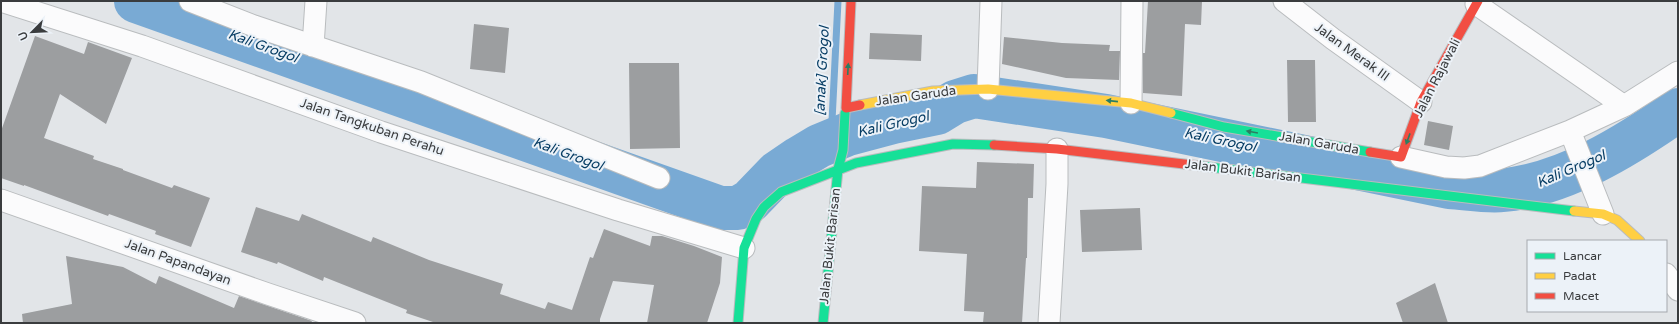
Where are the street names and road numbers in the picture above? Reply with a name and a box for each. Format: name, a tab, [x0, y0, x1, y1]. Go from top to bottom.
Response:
street label: Jalan Merak III	[1311, 19, 1393, 85]
street label: Jalan Rajawali	[1410, 36, 1464, 120]
street label: Jalan Garuda	[875, 82, 957, 110]
street label: Jalan Tangkuban Perahu	[298, 95, 446, 159]
street label: Jalan Garuda	[1278, 128, 1360, 158]
street label: Jalan Bukit Barisan	[1184, 156, 1302, 186]
street label: Jalan Bukit Barisan	[816, 187, 844, 305]
street label: Jalan Papandayan	[123, 235, 233, 289]

